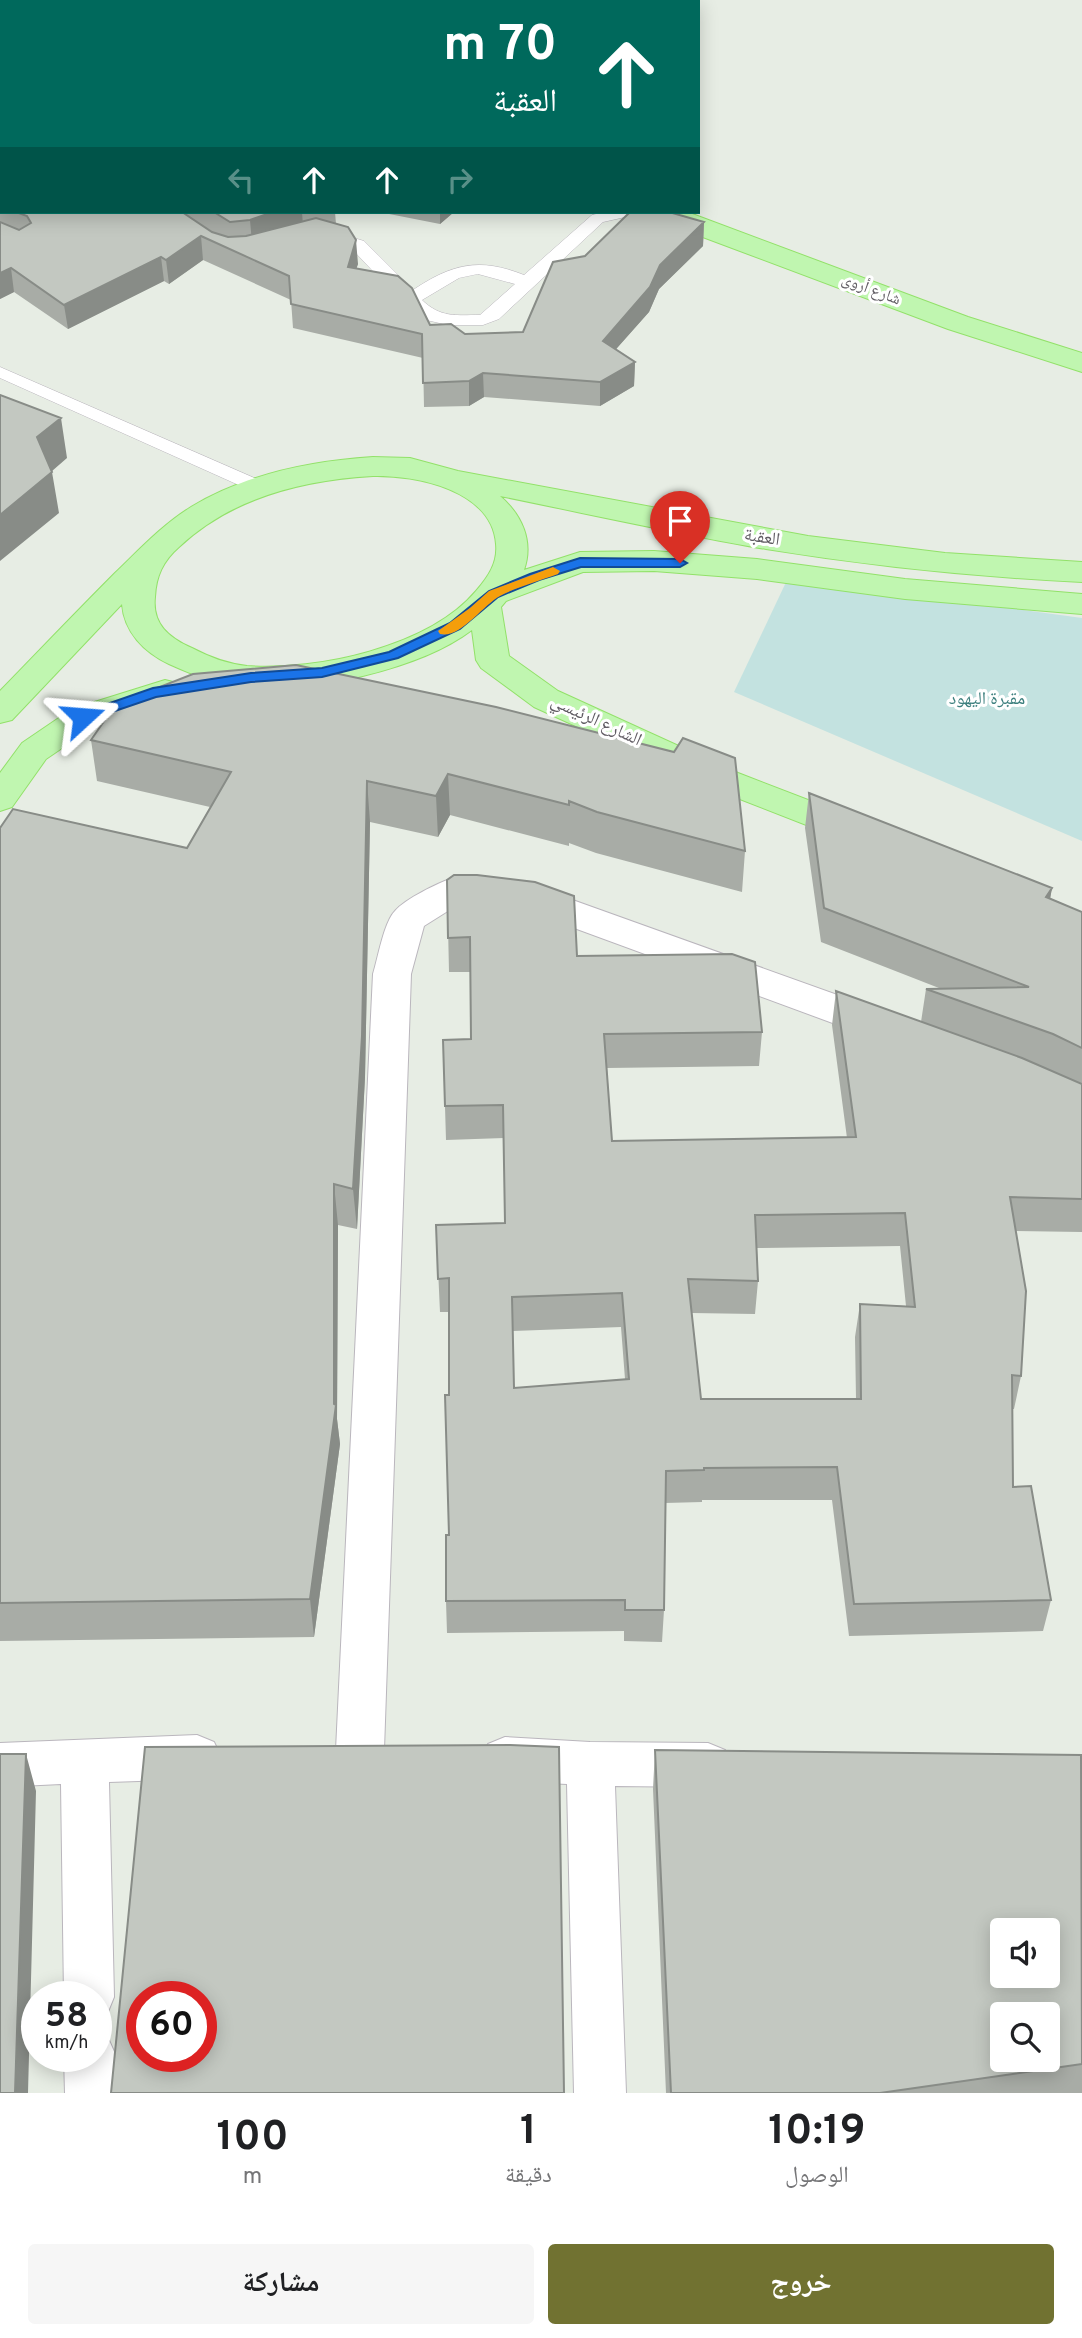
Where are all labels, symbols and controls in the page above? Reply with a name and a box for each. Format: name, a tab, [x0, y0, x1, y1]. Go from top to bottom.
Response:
text: 70 m	[443, 16, 557, 78]
icon: ahead	[581, 28, 672, 119]
text: العقبة	[493, 83, 557, 123]
icon: left	[222, 161, 260, 199]
icon: ahead	[295, 161, 333, 199]
icon: ahead	[368, 161, 406, 199]
icon: right	[441, 161, 479, 199]
street label: شارع أروى	[839, 269, 904, 310]
pin	[650, 491, 710, 563]
icon: arrive	[661, 502, 699, 540]
street label: العقبة	[742, 524, 782, 552]
position arrow	[46, 680, 120, 754]
park label: مقبرة اليهود	[949, 688, 1025, 711]
street label: الشارع الرئيسي	[546, 690, 645, 754]
map controls	[990, 1918, 1060, 2072]
button: sound	[990, 1918, 1060, 1988]
speed limit sign: 60	[126, 1981, 217, 2072]
text: 58	[45, 1995, 88, 2039]
button: search	[990, 2002, 1060, 2072]
text: km/h	[45, 2032, 88, 2055]
text: 1	[520, 2106, 537, 2159]
text: 10:19	[768, 2106, 866, 2159]
text: 100	[216, 2112, 289, 2165]
text: دقيقة	[505, 2162, 552, 2191]
text: الوصول	[785, 2162, 849, 2191]
text: m	[243, 2163, 262, 2192]
button: مشاركة	[28, 2244, 534, 2324]
button: خروج	[548, 2244, 1054, 2324]

